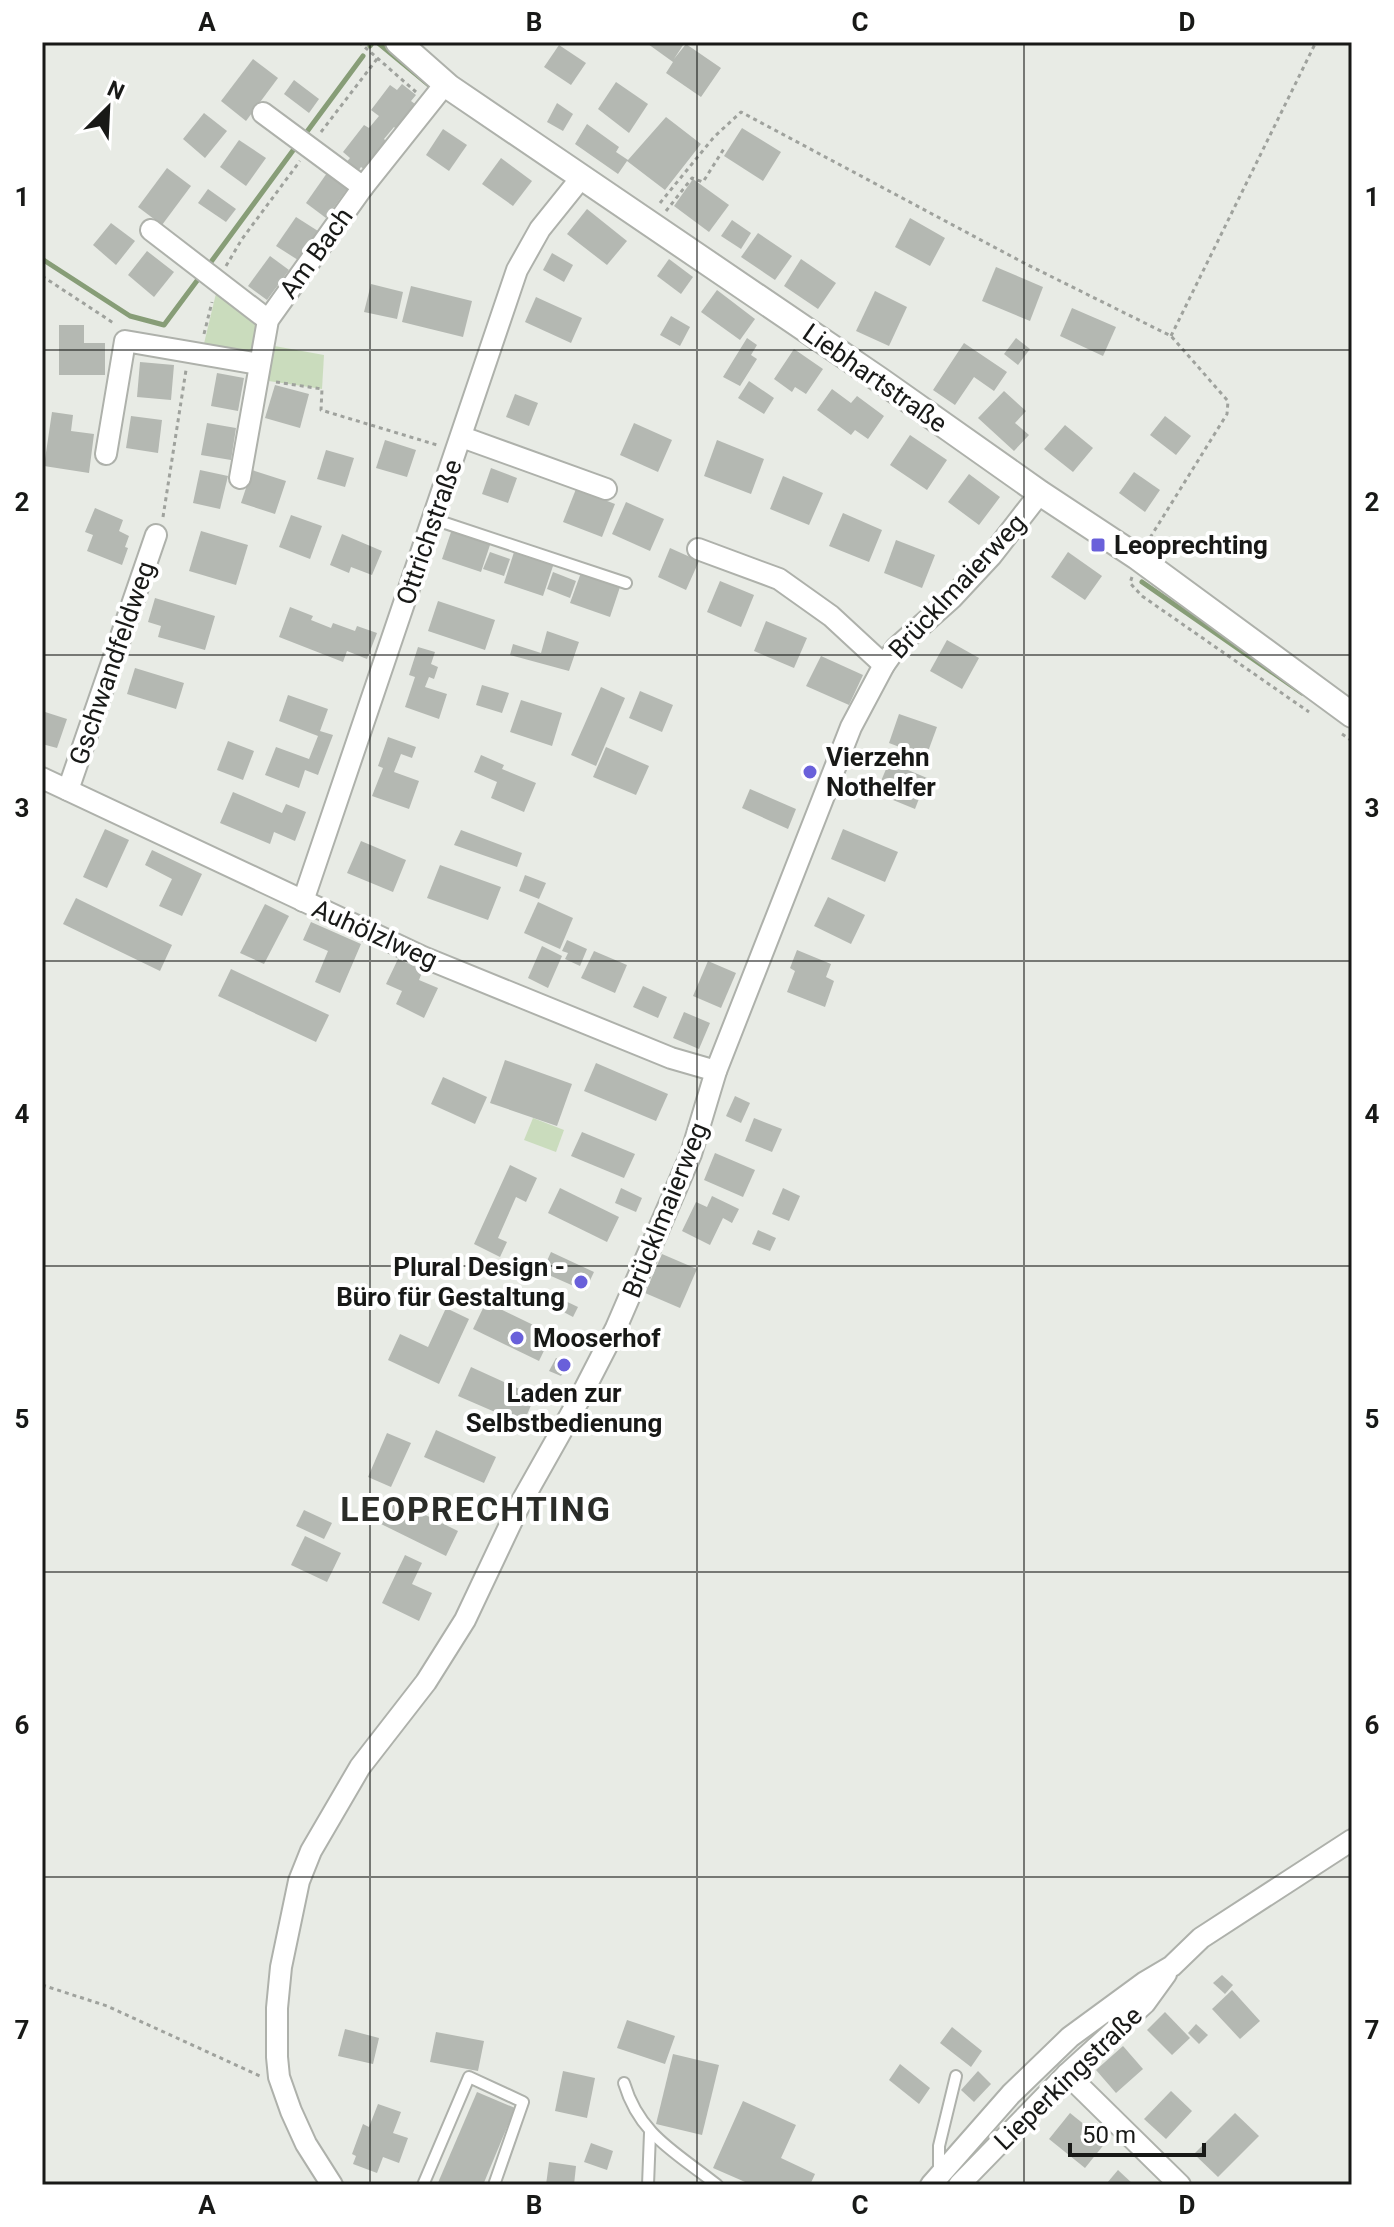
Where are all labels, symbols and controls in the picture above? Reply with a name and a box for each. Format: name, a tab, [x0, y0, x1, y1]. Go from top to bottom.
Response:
text: A	[198, 7, 216, 37]
text: B	[526, 7, 542, 37]
text: C	[851, 7, 869, 37]
text: D	[1179, 7, 1195, 37]
north arrow	[68, 68, 148, 148]
text: N	[104, 76, 128, 105]
text: 1	[15, 182, 29, 212]
text: 1	[1365, 182, 1379, 212]
street label: Am Bach	[273, 202, 359, 304]
street label: Liebhartstraße	[797, 317, 953, 439]
street label: Ottrichstraße	[390, 455, 468, 609]
text: 2	[15, 487, 29, 517]
text: 2	[1365, 487, 1379, 517]
street label: Brücklmaierweg	[882, 508, 1032, 664]
place label: Leoprechting	[1114, 530, 1268, 560]
marker: Leoprechting	[1089, 536, 1107, 554]
street label: Gschwandfeldweg	[63, 557, 161, 769]
place label: Vierzehn Nothelfer	[826, 742, 936, 802]
marker: Vierzehn Nothelfer	[801, 763, 819, 781]
text: 3	[15, 793, 29, 823]
text: 3	[1365, 793, 1379, 823]
street label: Auhölzlweg	[308, 893, 442, 975]
text: 4	[15, 1099, 30, 1129]
text: 4	[1365, 1099, 1380, 1129]
street label: Brücklmaierweg	[616, 1118, 714, 1302]
place label: Plural Design - Büro für Gestaltung	[336, 1252, 565, 1312]
marker: Plural Design - Büro für Gestaltung	[572, 1273, 590, 1291]
place label: Mooserhof	[533, 1323, 661, 1353]
marker: Mooserhof	[508, 1329, 526, 1347]
marker: Laden zur Selbstbedienung	[555, 1356, 573, 1374]
place label: Laden zur Selbstbedienung	[466, 1378, 662, 1438]
text: 5	[15, 1404, 29, 1434]
text: 5	[1365, 1404, 1379, 1434]
district label: LEOPRECHTING	[340, 1489, 612, 1529]
text: 6	[15, 1710, 30, 1740]
text: 6	[1365, 1710, 1380, 1740]
street label: Lieperkingstraße	[988, 2000, 1148, 2156]
text: 7	[15, 2015, 29, 2045]
text: 7	[1365, 2015, 1379, 2045]
scale bar	[1070, 2107, 1204, 2157]
text: 50 m	[1082, 2121, 1136, 2149]
text: A	[198, 2190, 216, 2220]
text: B	[526, 2190, 542, 2220]
text: C	[851, 2190, 869, 2220]
text: D	[1179, 2190, 1195, 2220]

